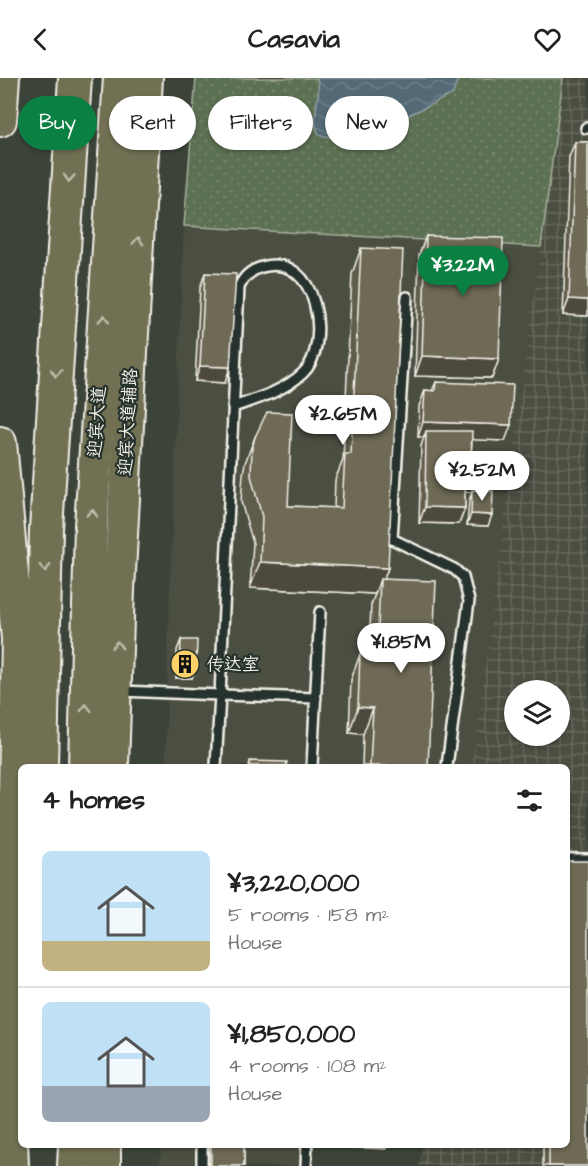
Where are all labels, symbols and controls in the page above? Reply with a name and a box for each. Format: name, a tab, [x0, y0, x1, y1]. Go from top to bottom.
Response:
text: Casavia	[248, 20, 340, 58]
icon: back	[24, 23, 57, 56]
icon: heart	[531, 23, 564, 56]
chip: Buy	[18, 96, 97, 150]
chip: Rent	[109, 96, 196, 150]
chip: Filters	[208, 96, 313, 150]
chip: New	[325, 96, 409, 150]
one-way arrow	[62, 174, 75, 183]
one-way arrow	[131, 236, 144, 245]
pin: ¥3.22M	[414, 246, 512, 297]
text: ¥3.22M	[431, 251, 495, 279]
one-way arrow	[97, 314, 110, 323]
street label: 迎宾大道辅路	[113, 367, 143, 477]
one-way arrow	[50, 368, 63, 377]
street label: 迎宾大道	[82, 385, 112, 459]
pin: ¥2.65M	[294, 395, 392, 446]
text: ¥2.65M	[309, 400, 377, 428]
pin: ¥2.52M	[433, 451, 531, 502]
text: ¥2.52M	[448, 456, 516, 484]
one-way arrow	[85, 509, 98, 518]
one-way arrow	[39, 563, 52, 572]
pin: ¥1.85M	[352, 623, 450, 674]
text: ¥1.85M	[371, 628, 431, 656]
one-way arrow	[110, 641, 123, 650]
building icon: 传达室	[169, 648, 201, 680]
place label: 传达室	[206, 652, 260, 677]
map controls	[504, 680, 570, 746]
button: layers	[504, 680, 570, 746]
one-way arrow	[80, 704, 92, 713]
text: 4 homes	[42, 782, 145, 818]
icon: filters	[513, 784, 546, 817]
text: ¥3,220,000	[228, 865, 360, 901]
icon: home	[90, 875, 162, 947]
text: 5 rooms · 158 m²	[228, 901, 389, 929]
text: House	[228, 929, 282, 957]
text: ¥1,850,000	[228, 1016, 355, 1052]
icon: home	[90, 1026, 162, 1098]
text: 4 rooms · 108 m²	[228, 1052, 387, 1080]
text: House	[228, 1080, 282, 1108]

